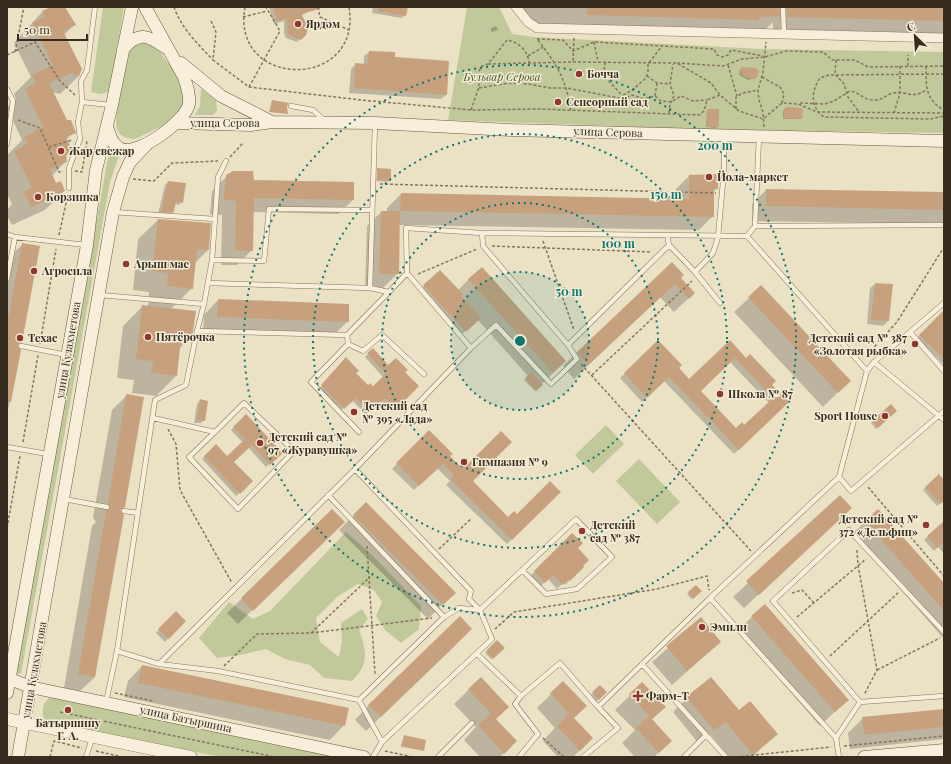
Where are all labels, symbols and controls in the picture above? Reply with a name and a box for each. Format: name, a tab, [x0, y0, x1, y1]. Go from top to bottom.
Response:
scale bar	[18, 16, 87, 42]
place label: Ярдәм	[305, 16, 340, 31]
north arrow	[895, 16, 935, 56]
text: С	[904, 18, 917, 35]
marker: Ярдәм	[293, 19, 303, 29]
text: 50 m	[24, 21, 50, 37]
place label: Бочча	[587, 66, 619, 81]
park label: Бульвар Серова	[462, 69, 541, 84]
marker: Бочча	[574, 69, 584, 79]
place label: Сенсорный сад	[566, 94, 648, 109]
marker: Сенсорный сад	[553, 97, 563, 107]
street label: улица Серова	[189, 115, 260, 130]
street label: улица Серова	[572, 123, 644, 140]
text: 200 m	[697, 137, 733, 153]
place label: Жар свежар	[68, 143, 135, 158]
marker: Жар свежар	[56, 146, 66, 156]
place label: Йола-маркет	[717, 169, 789, 184]
marker: Йола-маркет	[704, 172, 714, 182]
text: 150 m	[650, 186, 682, 202]
place label: Корзинка	[46, 189, 99, 204]
marker: Корзинка	[33, 192, 43, 202]
text: 100 m	[601, 235, 635, 251]
place label: Арыш мае	[133, 256, 190, 271]
marker: Арыш мае	[121, 259, 131, 269]
place label: Агросила	[41, 263, 93, 278]
marker: Агросила	[29, 266, 39, 276]
text: 50 m	[556, 283, 583, 299]
street label: улица Кулахметова	[51, 300, 84, 401]
place label: Пятёрочка	[156, 329, 215, 344]
place label: Техас	[28, 330, 58, 345]
place label: Детский сад № 387 «Золотая рыбка»	[809, 330, 907, 358]
marker: Пятёрочка	[143, 332, 153, 342]
marker: Техас	[15, 333, 25, 343]
centre of rings	[513, 334, 527, 348]
marker: Детский сад № 387 «Золотая рыбка»	[910, 339, 920, 349]
place label: Школа № 87	[728, 386, 793, 401]
marker: Школа № 87	[715, 389, 725, 399]
place label: Детский сад № 395 «Лада»	[362, 398, 432, 426]
marker: Детский сад № 395 «Лада»	[349, 407, 359, 417]
place label: Sport House	[814, 408, 877, 423]
marker: Sport House	[880, 411, 890, 421]
place label: Детский сад № 97 «Журавушка»	[268, 429, 357, 457]
marker: Детский сад № 97 «Журавушка»	[255, 438, 265, 448]
place label: Гимназия № 9	[472, 454, 548, 469]
marker: Гимназия № 9	[459, 457, 469, 467]
place label: Детский сад № 372 «Дельфин»	[838, 511, 918, 539]
place label: Детский сад № 387	[590, 517, 640, 545]
marker: Детский сад № 372 «Дельфин»	[921, 520, 931, 530]
marker: Детский сад № 387	[577, 526, 587, 536]
place label: Эмили	[710, 619, 747, 634]
street label: улица Кулахметова	[17, 620, 50, 721]
marker: Эмили	[697, 622, 707, 632]
place label: Фарм-Т	[646, 688, 690, 703]
marker: Фарм-Т	[633, 691, 643, 701]
street label: улица Батыршина	[138, 701, 234, 736]
marker: Батыршину Г. А.	[63, 705, 73, 715]
place label: Батыршину Г. А.	[35, 715, 101, 743]

